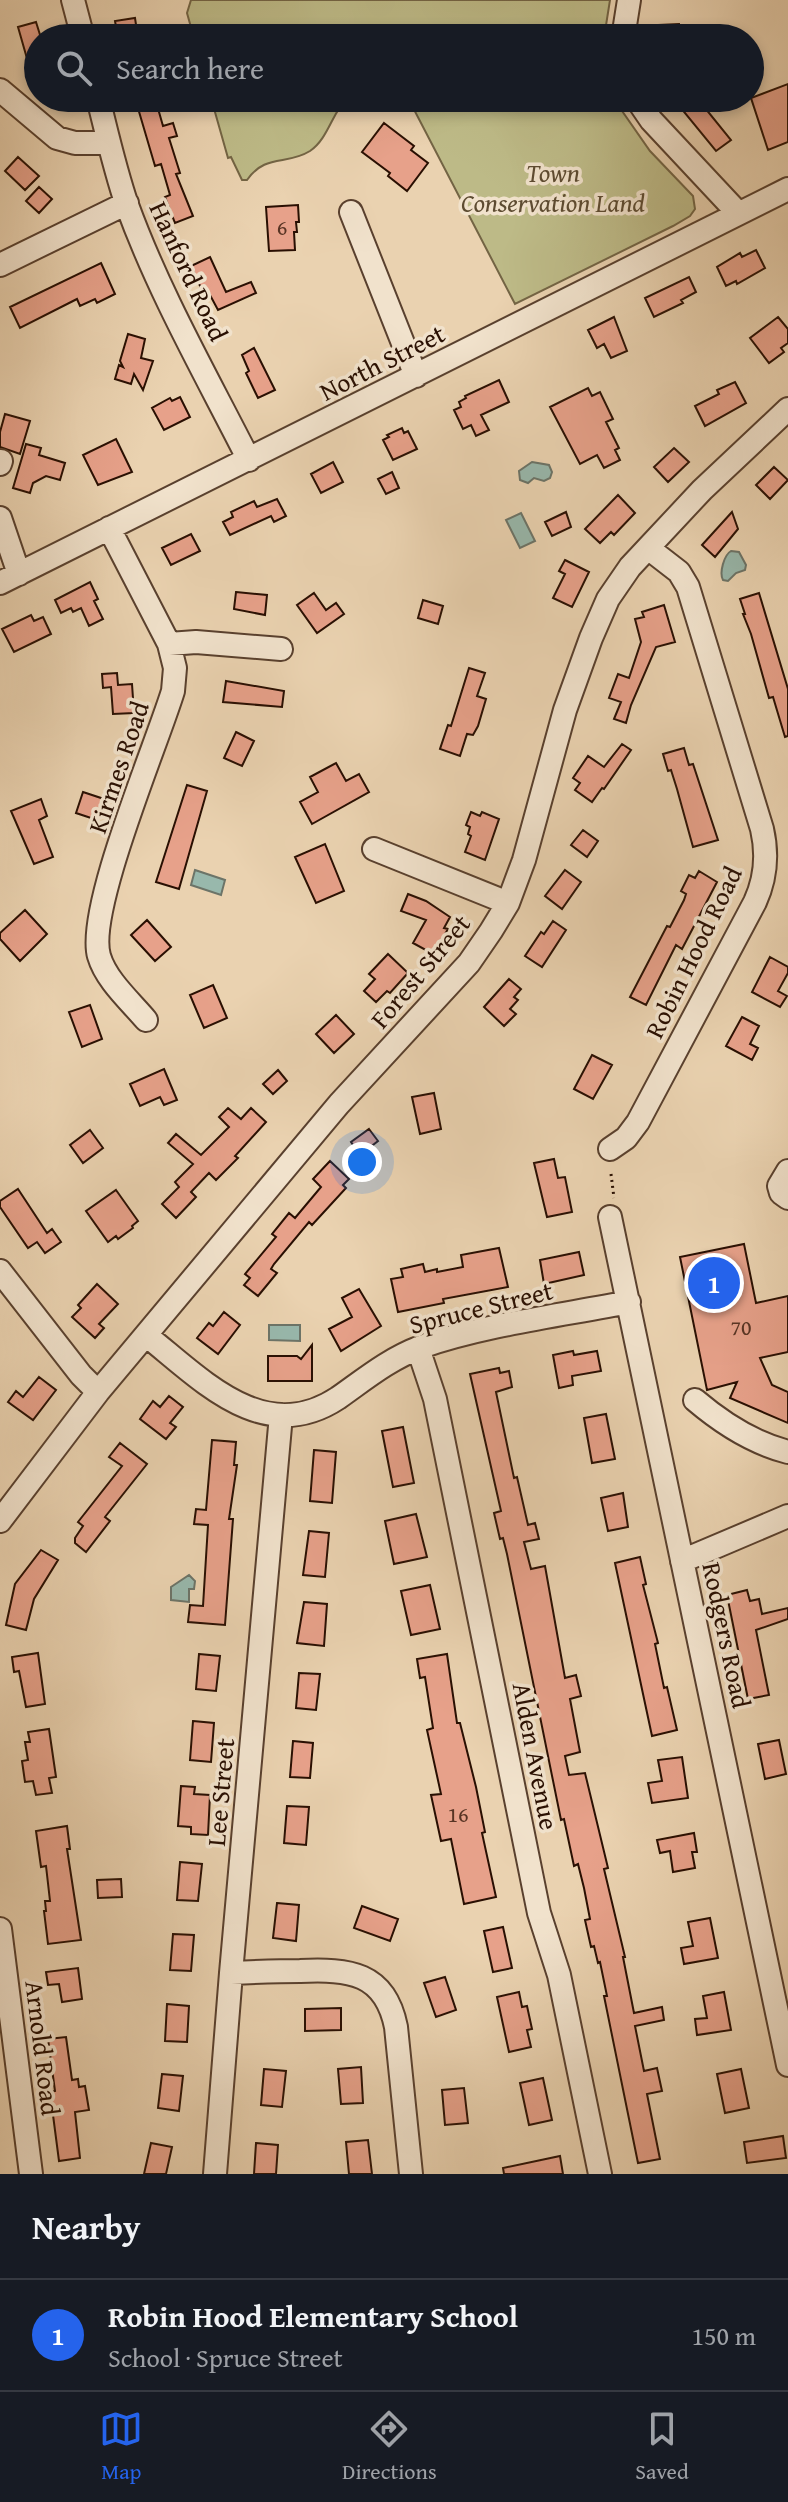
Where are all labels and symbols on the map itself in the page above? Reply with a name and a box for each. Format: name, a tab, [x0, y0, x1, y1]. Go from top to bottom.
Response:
park label: Town Conservation Land	[461, 153, 645, 222]
street label: Hanford Road	[140, 195, 238, 347]
house number: 6	[277, 211, 287, 243]
street label: North Street	[312, 314, 452, 410]
street label: Kirmes Road	[77, 696, 159, 838]
street label: Robin Hood Road	[634, 859, 752, 1045]
street label: Forest Street	[361, 905, 479, 1037]
your location	[342, 1142, 382, 1182]
pin: 1	[688, 1253, 740, 1313]
street label: Spruce Street	[405, 1270, 557, 1344]
house number: 70	[730, 1311, 752, 1343]
street label: Rodgers Road	[692, 1558, 762, 1712]
street label: Alden Avenue	[503, 1679, 569, 1833]
street label: Lee Street	[196, 1736, 244, 1848]
house number: 16	[447, 1798, 469, 1830]
street label: Arnold Road	[15, 1978, 71, 2118]

